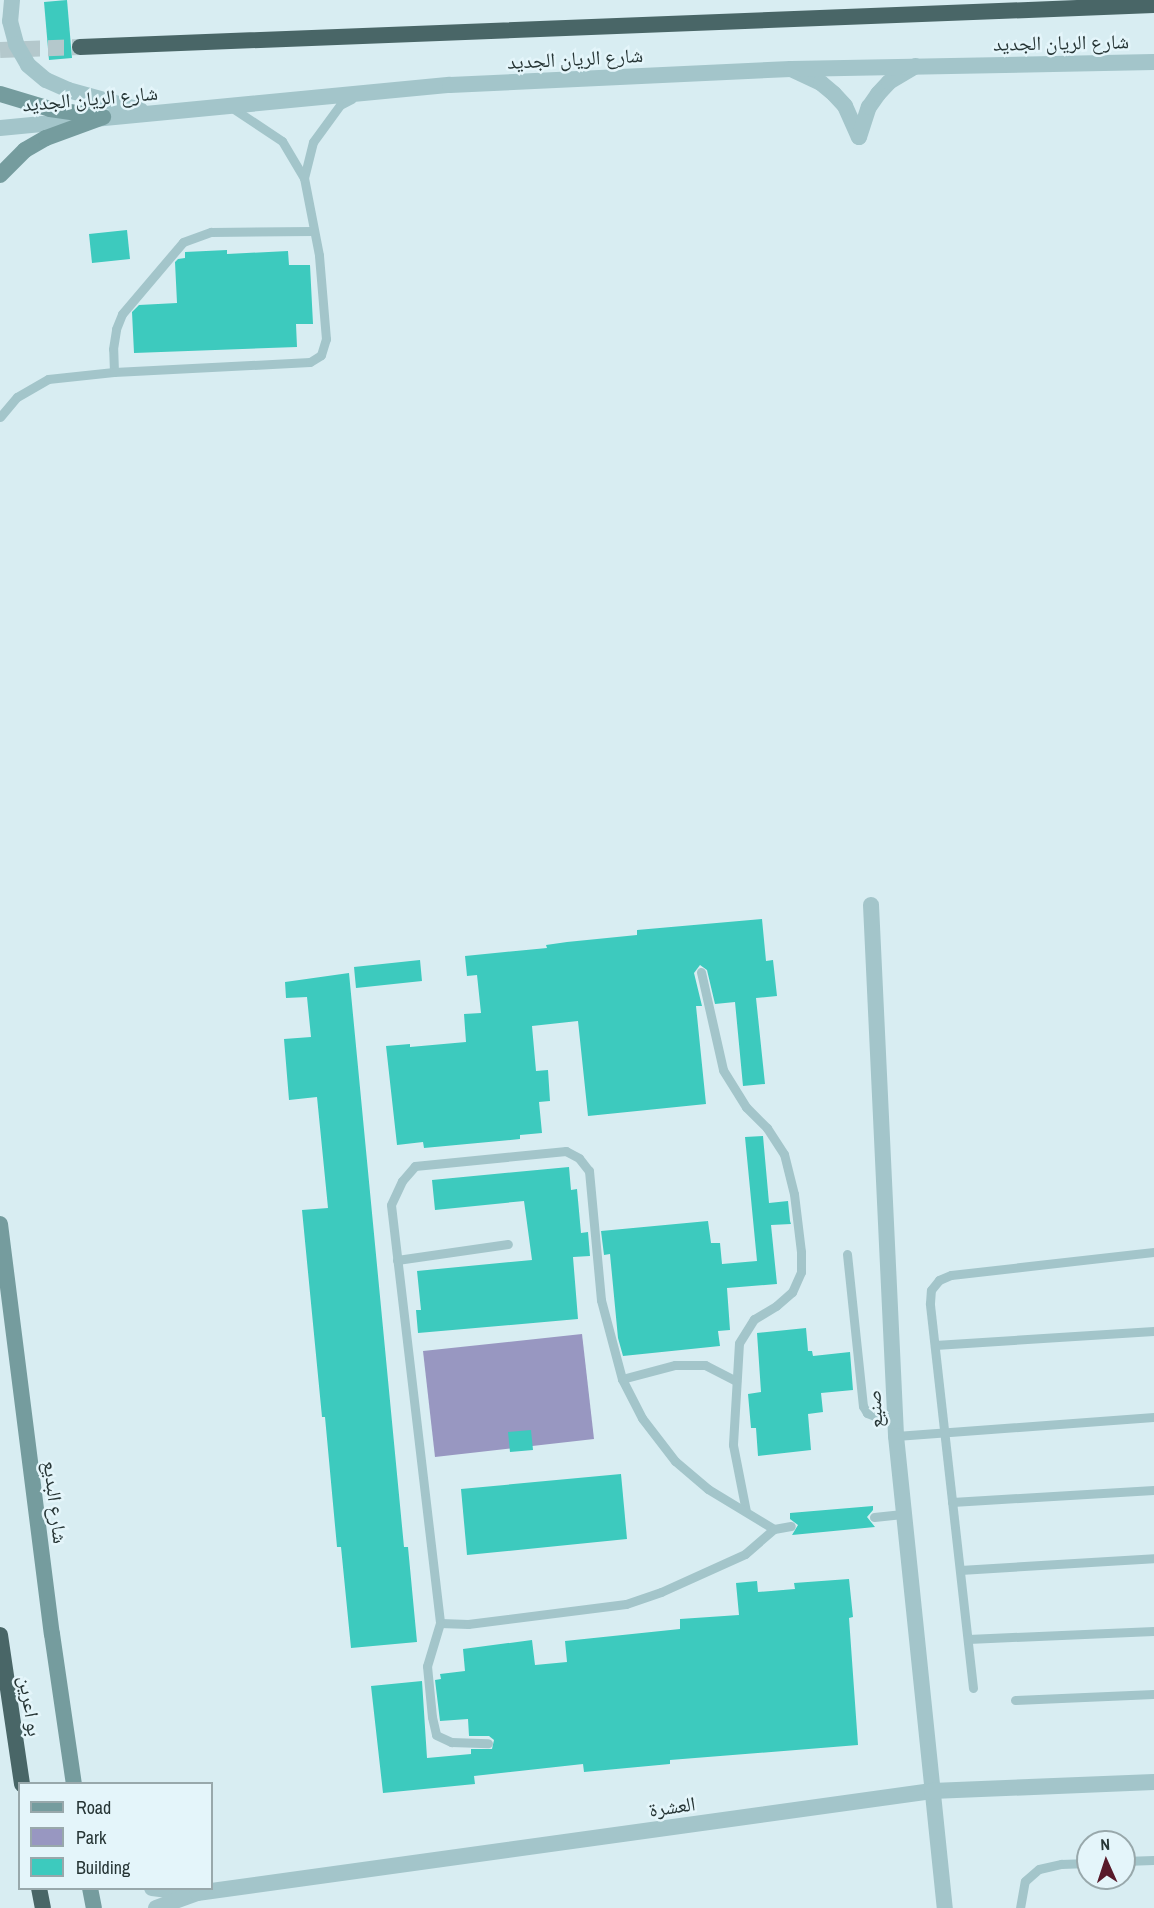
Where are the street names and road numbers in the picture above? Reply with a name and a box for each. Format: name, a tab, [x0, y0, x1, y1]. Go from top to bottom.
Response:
street label: شارع الريان الجديد	[993, 29, 1129, 55]
street label: شارع الريان الجديد	[506, 42, 644, 74]
street label: شارع الريان الجديد	[21, 80, 159, 116]
street label: صنيع	[861, 1389, 887, 1429]
street label: شارع البديع	[39, 1459, 73, 1545]
street label: بو اعرين	[14, 1674, 48, 1738]
street label: العشرة	[647, 1791, 697, 1821]

